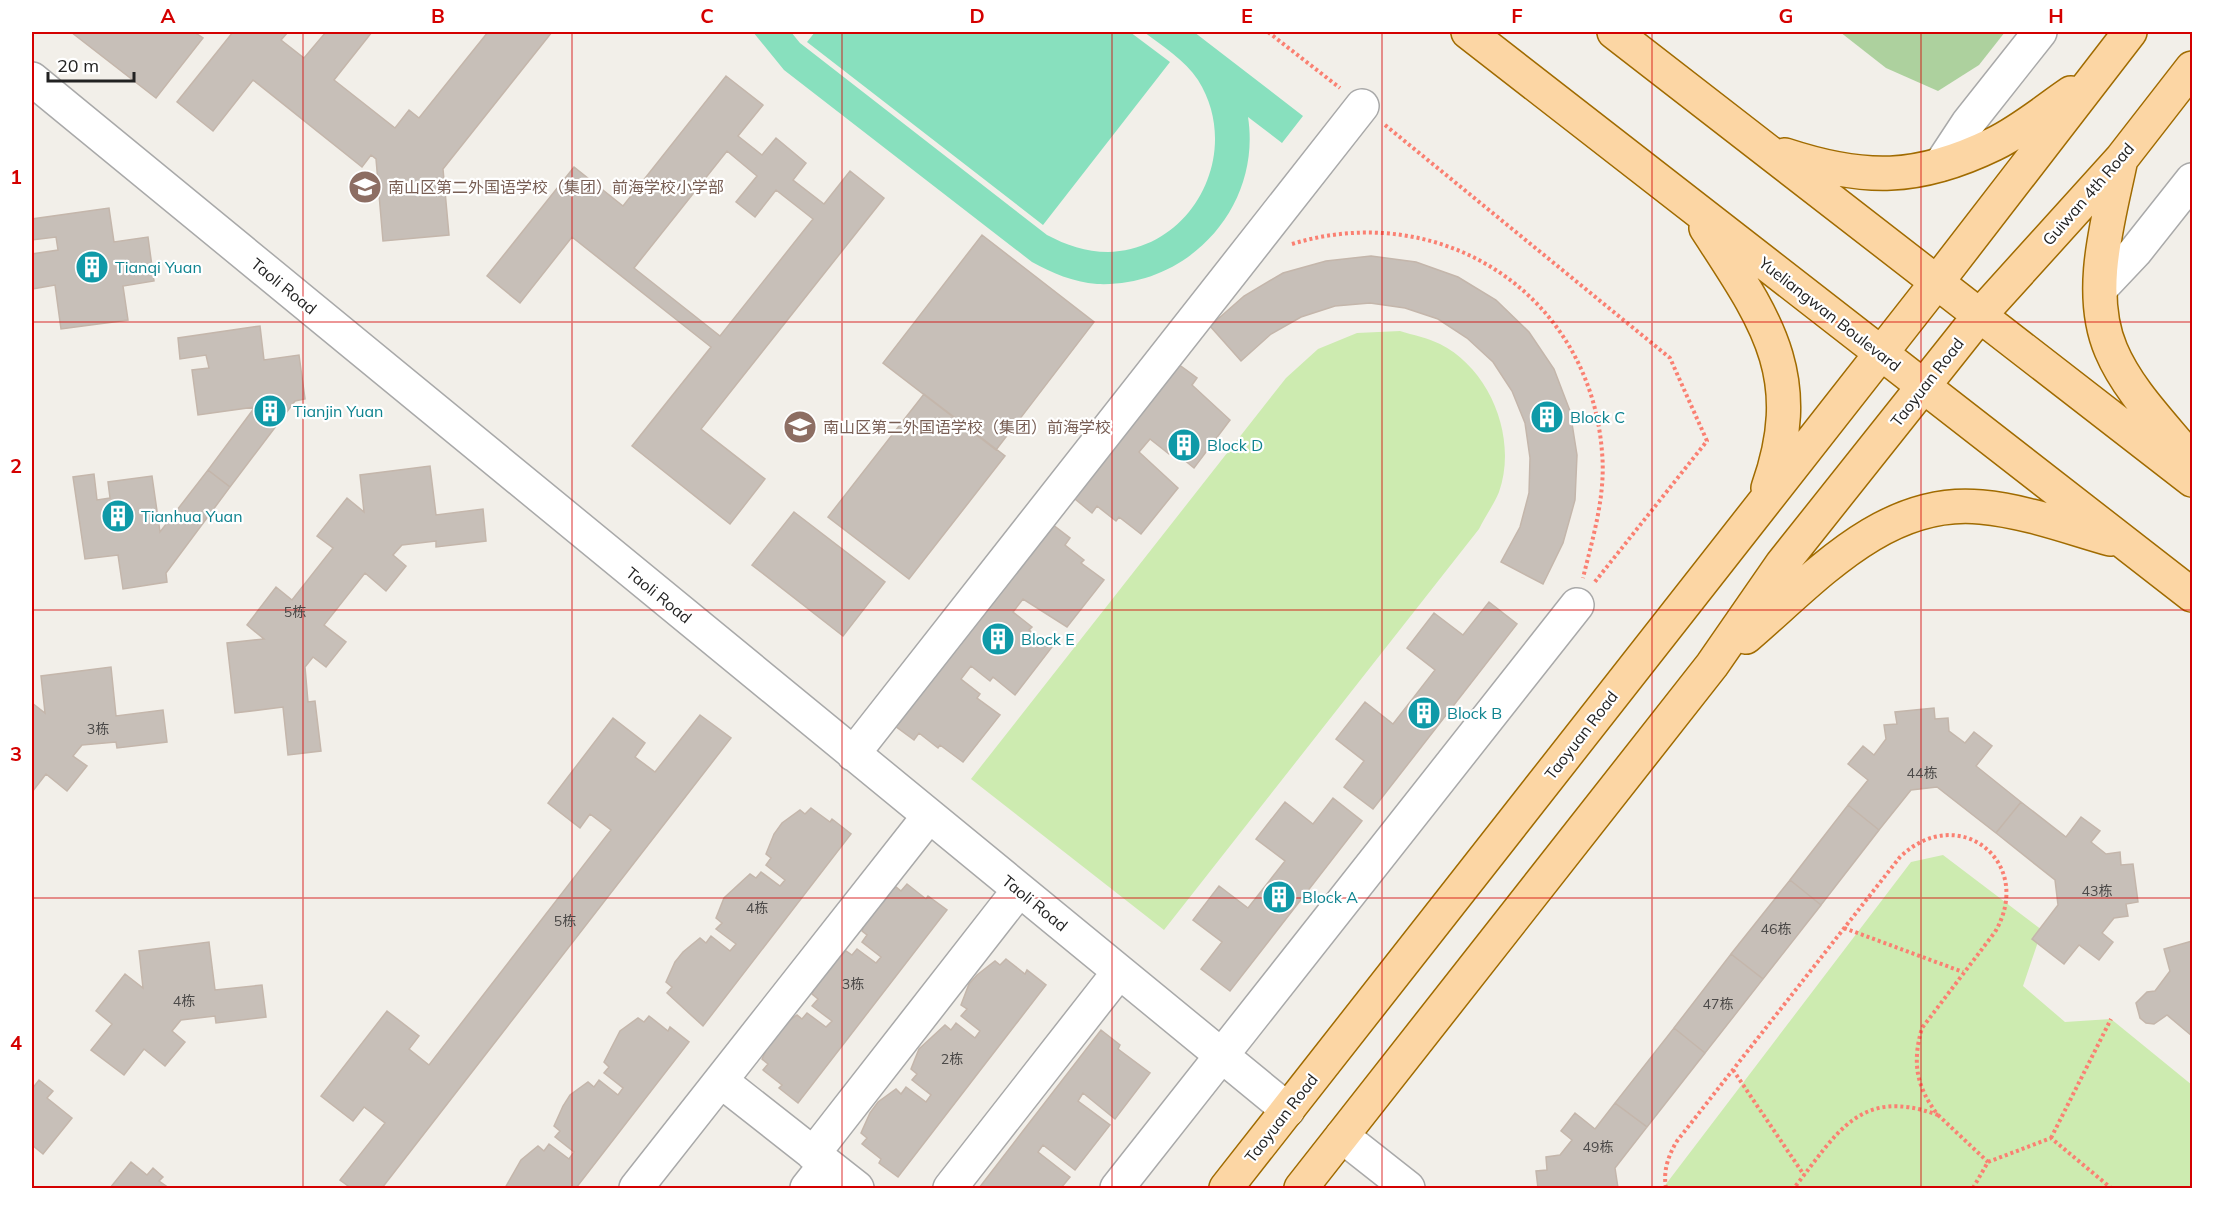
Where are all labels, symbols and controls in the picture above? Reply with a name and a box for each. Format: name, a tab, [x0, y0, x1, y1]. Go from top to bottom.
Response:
text: A	[161, 3, 176, 28]
text: B	[431, 3, 445, 28]
text: C	[700, 3, 714, 28]
text: D	[969, 3, 985, 28]
text: E	[1241, 3, 1253, 28]
text: F	[1511, 3, 1523, 28]
text: G	[1779, 3, 1793, 28]
text: H	[2048, 3, 2064, 28]
scale bar	[48, 45, 134, 83]
text: 20 m	[57, 54, 99, 77]
street label: Guiwan 4th Road	[2038, 139, 2138, 249]
text: 1	[10, 164, 22, 189]
school or university icon: 南山区第二外国语学校（集团）前海学校小学部	[347, 169, 383, 205]
place label: 南山区第二外国语学校（集团）前海学校小学部	[388, 177, 724, 197]
building icon: Tianqi Yuan	[74, 249, 110, 285]
street label: Yueliangwan Boulevard	[1754, 252, 1905, 376]
street label: Taoli Road	[247, 254, 321, 318]
place label: Tianqi Yuan	[115, 257, 202, 277]
street label: Taoyuan Road	[1886, 334, 1968, 430]
building icon: Tianjin Yuan	[252, 393, 288, 429]
building icon: Block C	[1529, 399, 1565, 435]
place label: Tianjin Yuan	[293, 401, 383, 421]
place label: Block C	[1570, 407, 1625, 427]
school or university icon: 南山区第二外国语学校（集团）前海学校	[782, 409, 818, 445]
place label: 南山区第二外国语学校（集团）前海学校	[823, 417, 1111, 437]
building icon: Block D	[1166, 427, 1202, 463]
place label: Block D	[1207, 435, 1263, 455]
text: 2	[10, 453, 22, 478]
building icon: Tianhua Yuan	[100, 498, 136, 534]
place label: Tianhua Yuan	[141, 506, 243, 526]
street label: Taoli Road	[622, 563, 696, 627]
house number: 5栋	[284, 603, 306, 621]
building icon: Block E	[980, 621, 1016, 657]
place label: Block E	[1021, 629, 1075, 649]
street label: Taoyuan Road	[1540, 687, 1622, 783]
building icon: Block B	[1406, 695, 1442, 731]
place label: Block B	[1447, 703, 1502, 723]
house number: 3栋	[87, 720, 109, 738]
text: 3	[10, 741, 22, 766]
house number: 44栋	[1907, 764, 1937, 782]
street label: Taoli Road	[998, 871, 1072, 935]
building icon: Block A	[1261, 879, 1297, 915]
house number: 43栋	[2082, 882, 2112, 900]
place label: Block A	[1302, 887, 1358, 907]
house number: 4栋	[746, 899, 768, 917]
house number: 5栋	[554, 912, 576, 930]
house number: 46栋	[1761, 920, 1791, 938]
house number: 3栋	[842, 975, 864, 993]
house number: 4栋	[173, 992, 195, 1010]
house number: 47栋	[1703, 995, 1733, 1013]
text: 4	[10, 1030, 22, 1055]
house number: 2栋	[941, 1050, 963, 1068]
street label: Taoyuan Road	[1240, 1070, 1322, 1166]
house number: 49栋	[1583, 1138, 1613, 1156]

